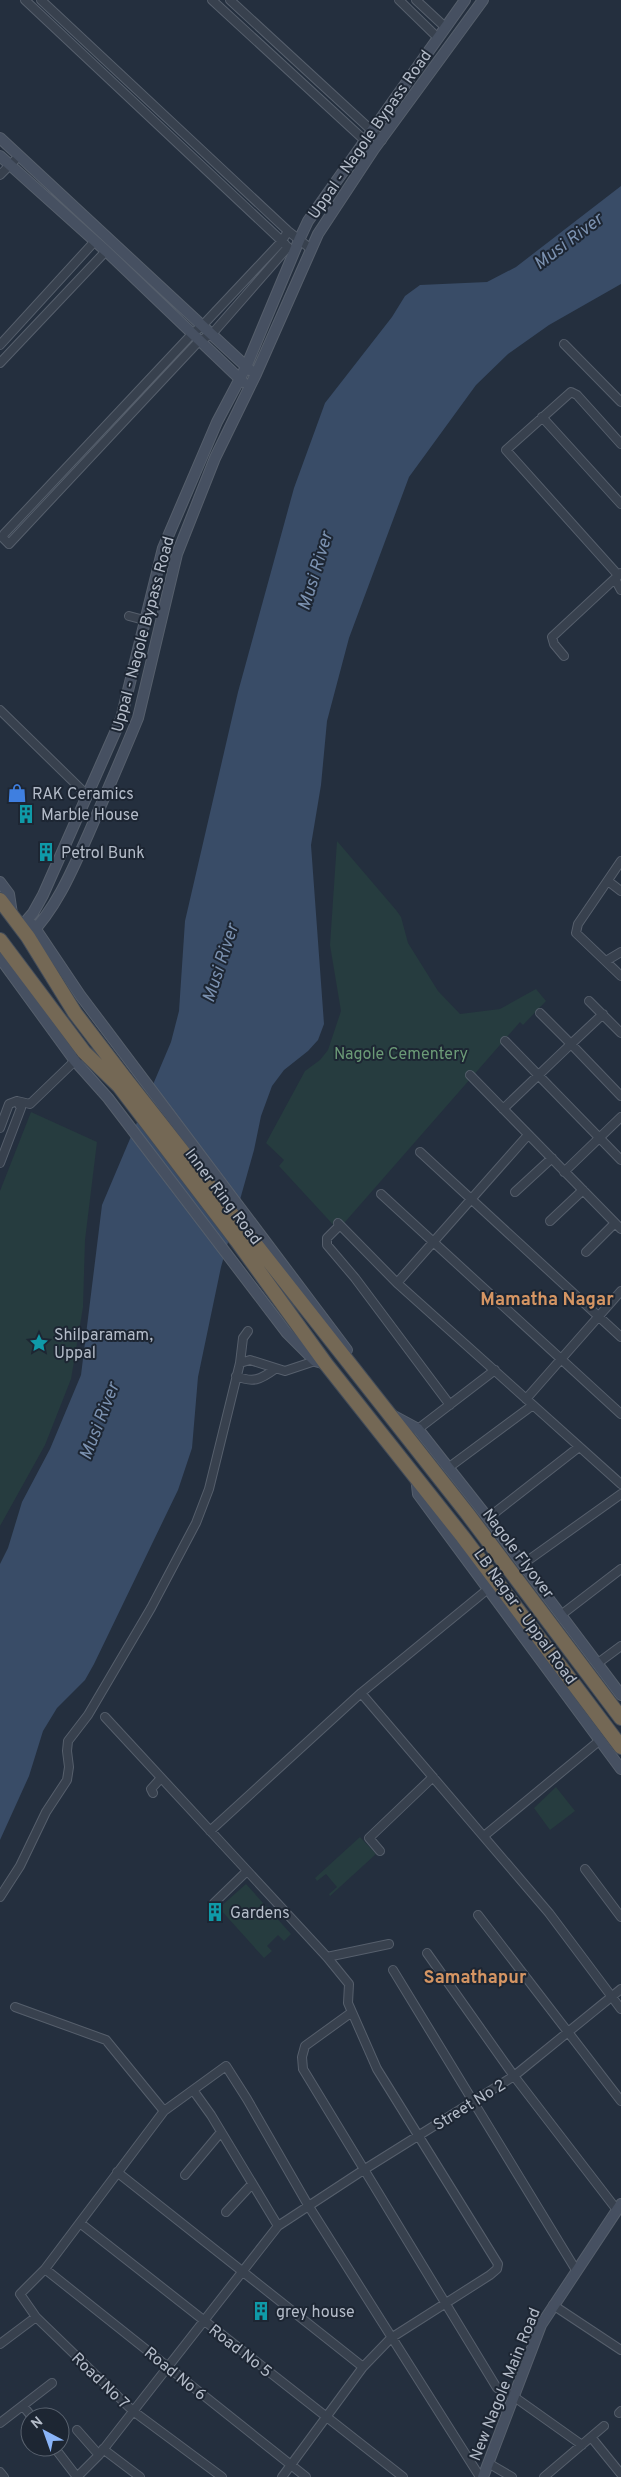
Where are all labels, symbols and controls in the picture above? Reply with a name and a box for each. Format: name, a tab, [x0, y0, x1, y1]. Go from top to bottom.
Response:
street label: Uppal - Nagole Bypass Road	[305, 47, 437, 224]
water label: Musi River	[530, 207, 610, 276]
water label: Musi River	[294, 527, 340, 614]
street label: Uppal - Nagole Bypass Road	[108, 534, 180, 735]
shop icon: RAK Ceramics	[6, 782, 28, 804]
place label: RAK Ceramics	[32, 785, 134, 805]
building icon: Marble House	[15, 803, 37, 825]
place label: Marble House	[41, 806, 139, 826]
building icon: Petrol Bunk	[35, 841, 57, 863]
place label: Petrol Bunk	[61, 844, 145, 864]
water label: Musi River	[198, 919, 246, 1006]
park label: Nagole Cementery	[334, 1045, 468, 1065]
street label: Inner Ring Road	[180, 1145, 265, 1249]
district label: Mamatha Nagar	[480, 1289, 614, 1312]
place label: Shilparamam, Uppal	[54, 1326, 153, 1364]
place icon: Shilparamam, Uppal	[28, 1332, 50, 1354]
water label: Musi River	[75, 1378, 126, 1464]
street label: Nagole Flyover	[477, 1505, 558, 1603]
street label: LB Nagar - Uppal Road	[468, 1545, 580, 1689]
building icon: Gardens	[204, 1901, 226, 1923]
place label: Gardens	[230, 1904, 290, 1924]
district label: Samathapur	[424, 1967, 527, 1990]
street label: Street No 2	[430, 2076, 510, 2136]
building icon: grey house	[250, 2300, 272, 2322]
place label: grey house	[276, 2303, 355, 2323]
street label: New Nagole Main Road	[466, 2305, 546, 2464]
street label: Road No 5	[204, 2321, 275, 2382]
street label: Road No 6	[140, 2343, 210, 2406]
street label: Road No 7	[67, 2349, 133, 2414]
north arrow	[20, 2407, 70, 2457]
text: N	[28, 2414, 47, 2433]

